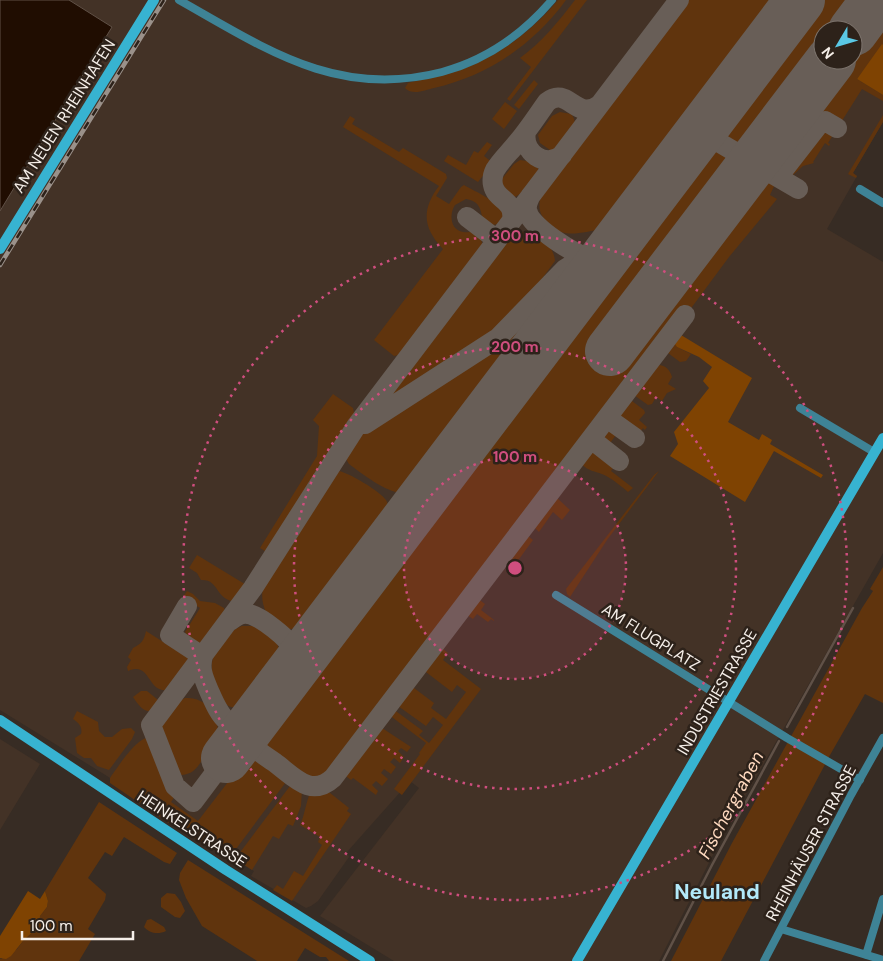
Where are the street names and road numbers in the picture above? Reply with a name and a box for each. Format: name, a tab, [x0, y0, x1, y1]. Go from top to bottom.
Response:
street label: AM NEUEN RHEINHAFEN	[8, 35, 120, 197]
street label: AM FLUGPLATZ	[598, 598, 704, 676]
street label: INDUSTRIESTRASSE	[672, 625, 762, 759]
street label: RHEINHÄUSER STRASSE	[761, 761, 861, 925]
street label: HEINKELSTRASSE	[133, 786, 251, 872]

